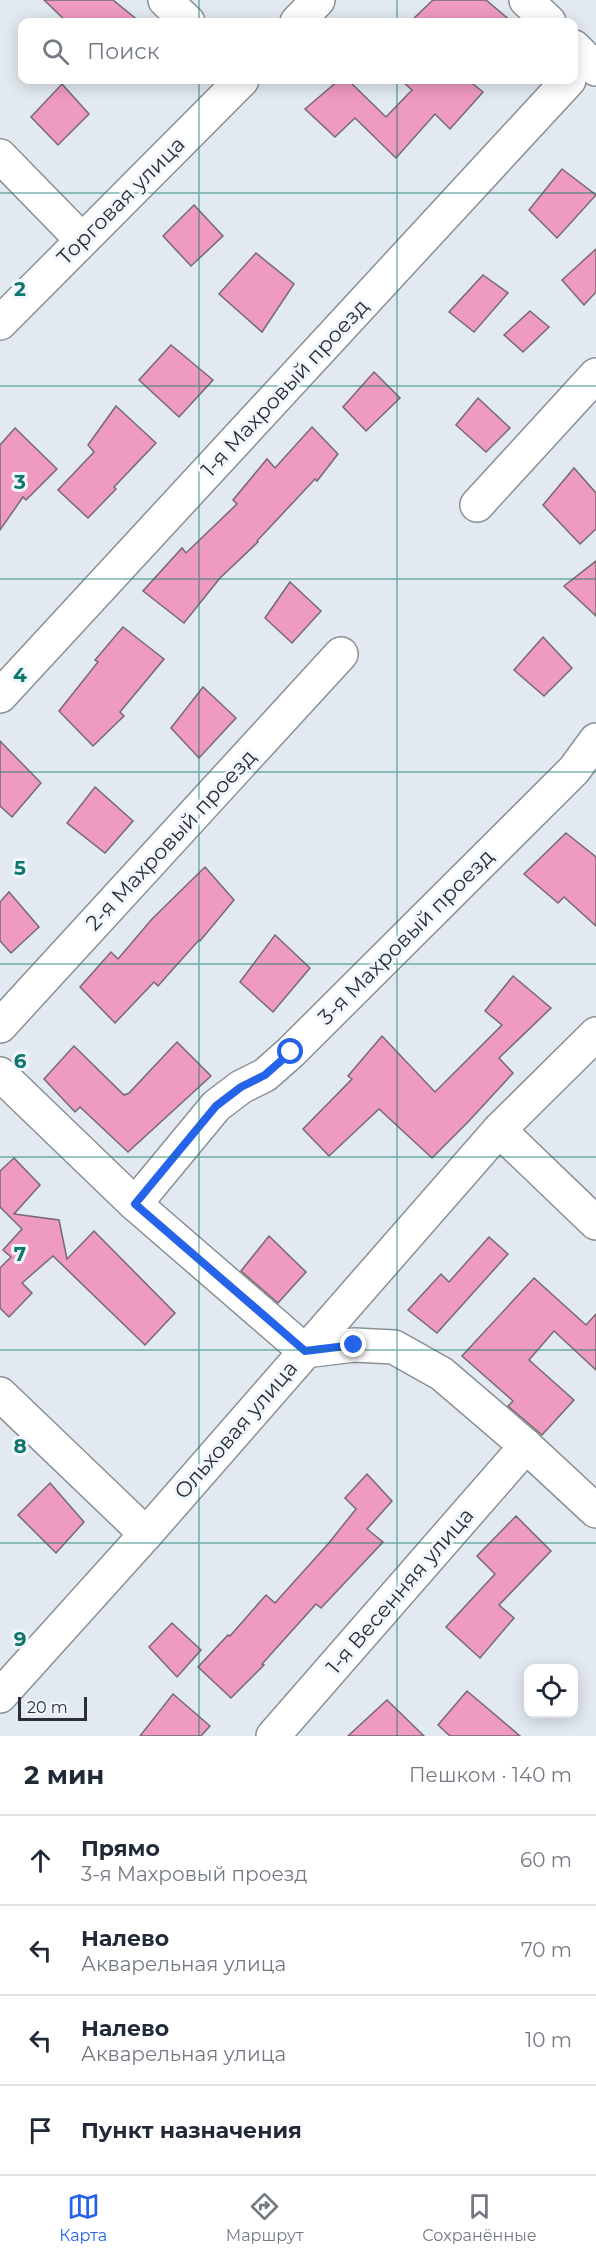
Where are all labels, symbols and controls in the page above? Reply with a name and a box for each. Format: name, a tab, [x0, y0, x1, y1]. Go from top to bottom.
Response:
search box	[18, 18, 578, 84]
icon: search	[39, 35, 72, 68]
text: Поиск	[87, 38, 159, 65]
street label: Торговая улица	[51, 131, 190, 270]
text: 2	[14, 277, 26, 301]
street label: 1-я Махровый проезд	[196, 294, 373, 482]
text: 3	[13, 470, 26, 494]
text: 4	[13, 663, 27, 687]
street label: 2-я Махровый проезд	[80, 744, 261, 935]
street label: 3-я Махровый проезд	[313, 844, 499, 1030]
text: 5	[14, 856, 26, 880]
route start	[277, 1038, 303, 1064]
text: 6	[14, 1049, 27, 1073]
text: 7	[14, 1242, 26, 1266]
route end	[340, 1331, 366, 1357]
street label: Ольховая улица	[169, 1356, 302, 1504]
text: 8	[13, 1434, 27, 1458]
street label: 1-я Весенняя улица	[321, 1503, 478, 1679]
text: 9	[14, 1627, 26, 1651]
map controls	[524, 1664, 578, 1718]
button: locate	[524, 1664, 578, 1718]
scale bar	[18, 1694, 87, 1722]
text: 20 m	[27, 1698, 68, 1717]
text: 2 мин	[24, 1759, 104, 1791]
text: Пешком · 140 m	[409, 1763, 572, 1787]
text: Прямо	[81, 1835, 160, 1862]
icon: ahead	[24, 1844, 57, 1877]
text: 60 m	[520, 1848, 572, 1872]
text: 3-я Махровый проезд	[81, 1862, 308, 1886]
text: Налево	[81, 1925, 169, 1952]
icon: left	[24, 1934, 57, 1967]
text: 70 m	[521, 1938, 572, 1962]
text: Акварельная улица	[81, 1952, 286, 1976]
text: Налево	[81, 2015, 169, 2042]
icon: left	[24, 2024, 57, 2057]
text: 10 m	[525, 2028, 572, 2052]
text: Акварельная улица	[81, 2042, 286, 2066]
icon: arrive	[24, 2114, 57, 2147]
text: Пункт назначения	[81, 2117, 302, 2144]
tab: Карта	[59, 2190, 107, 2245]
tab: Маршрут	[226, 2190, 304, 2245]
tab: Сохранённые	[422, 2190, 537, 2245]

